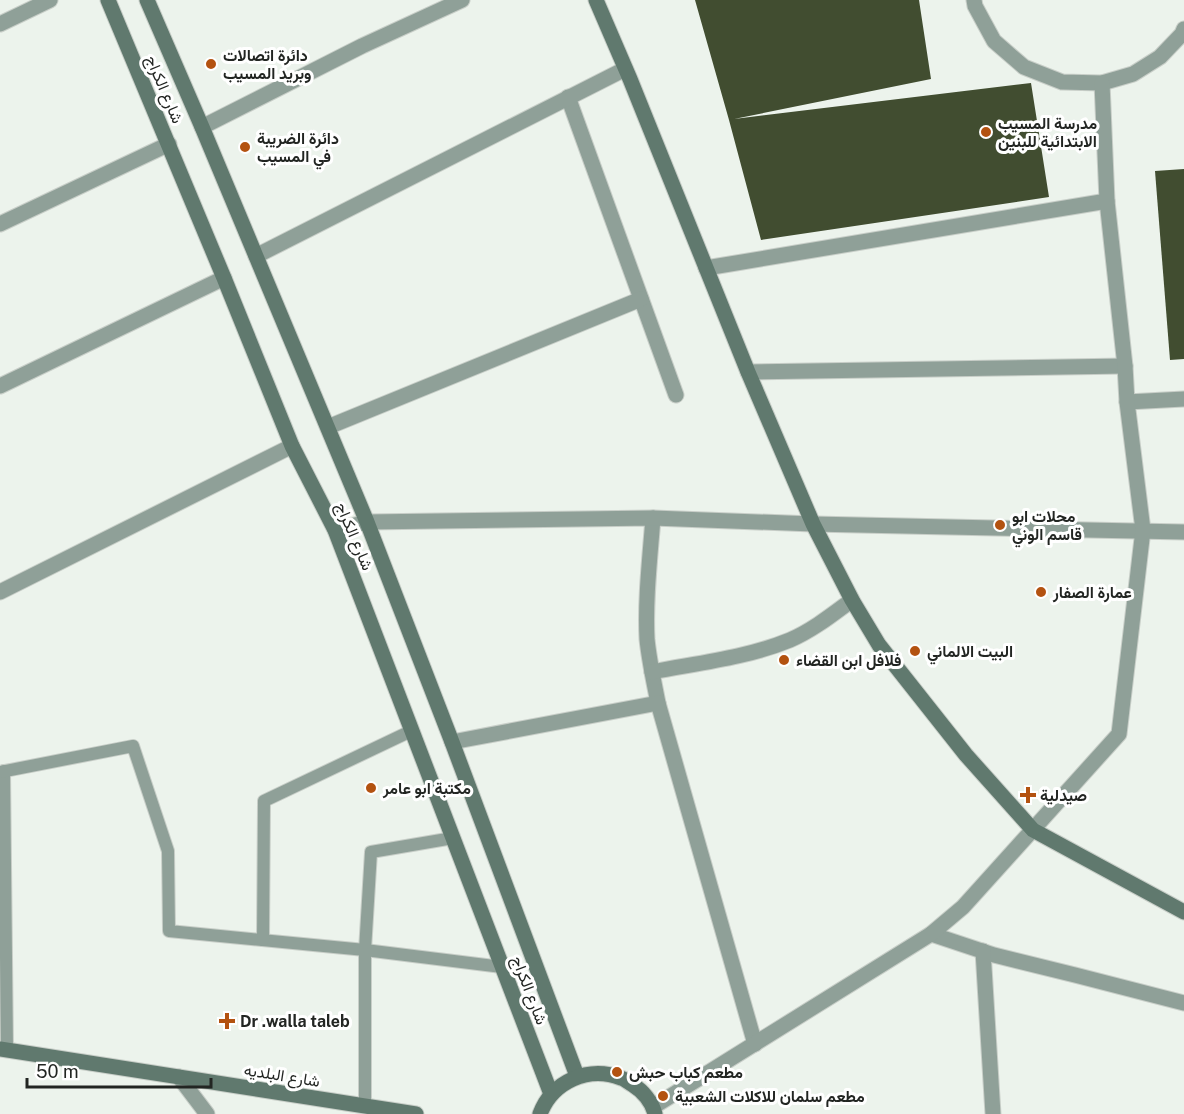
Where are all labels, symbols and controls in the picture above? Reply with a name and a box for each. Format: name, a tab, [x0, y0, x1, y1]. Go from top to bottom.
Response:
place label: دائرة اتصالات وبريد المسيب	[223, 46, 312, 84]
street label: شارع الكراج	[140, 52, 187, 127]
marker: دائرة اتصالات وبريد المسيب	[204, 57, 218, 71]
place label: مدرسة المسيب الابتدائية للبنين	[998, 114, 1098, 151]
marker: مدرسة المسيب الابتدائية للبنين	[979, 125, 993, 139]
place label: دائرة الضريبة في المسيب	[257, 129, 339, 170]
marker: دائرة الضريبة في المسيب	[238, 140, 252, 154]
street label: شارع الكراج	[330, 499, 377, 574]
place label: محلات ابو قاسم الوني	[1012, 507, 1082, 548]
marker: محلات ابو قاسم الوني	[993, 518, 1007, 532]
place label: عمارة الصفار	[1052, 583, 1132, 603]
marker: عمارة الصفار	[1034, 585, 1048, 599]
place label: البيت الالماني	[927, 642, 1013, 665]
marker: البيت الالماني	[908, 644, 922, 658]
place label: فلافل ابن القضاء	[796, 651, 902, 670]
marker: فلافل ابن القضاء	[777, 653, 791, 667]
place label: مكتبة ابو عامر	[382, 779, 471, 799]
marker: مكتبة ابو عامر	[364, 781, 378, 795]
place label: صيدلية	[1040, 786, 1087, 805]
marker: صيدلية	[1021, 788, 1035, 802]
street label: شارع الكراج	[506, 953, 551, 1028]
marker: Dr .walla taleb	[218, 1012, 236, 1030]
place label: Dr .walla taleb	[240, 1012, 350, 1031]
scale bar	[27, 1051, 212, 1089]
street label: شارع البلديه	[242, 1060, 321, 1093]
text: 50 m	[36, 1061, 79, 1082]
place label: مطعم كباب حبش	[629, 1063, 743, 1083]
marker: مطعم كباب حبش	[610, 1065, 624, 1079]
place label: مطعم سلمان للاكلات الشعبية	[675, 1087, 865, 1107]
marker: مطعم سلمان للاكلات الشعبية	[656, 1089, 670, 1103]

